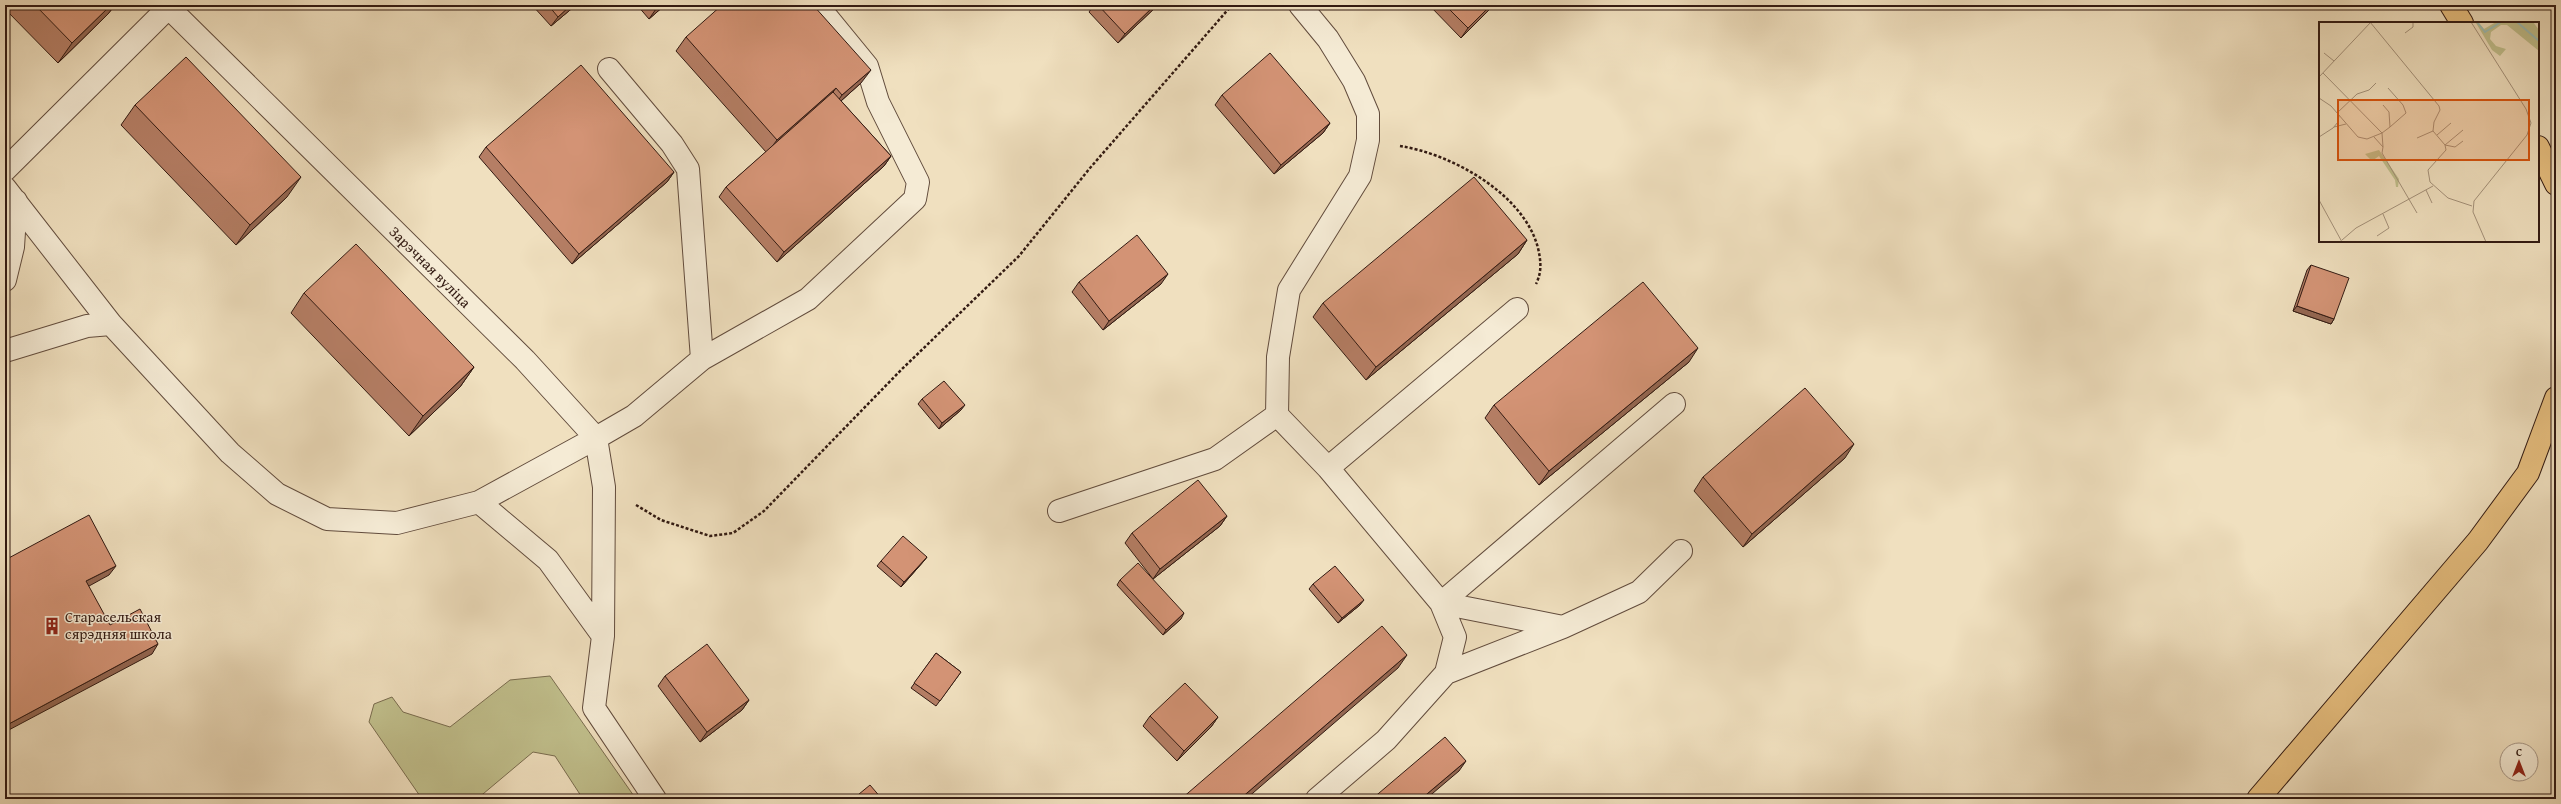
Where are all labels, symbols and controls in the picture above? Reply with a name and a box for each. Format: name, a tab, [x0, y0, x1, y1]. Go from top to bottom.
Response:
inset map	[2319, 22, 2539, 242]
street label: Зарэчная вуліца	[385, 221, 477, 313]
place label: Старасельская сярэдняя школа	[65, 606, 173, 644]
building icon: Старасельская сярэдняя школа	[42, 616, 62, 636]
north arrow	[2499, 742, 2539, 782]
text: С	[2516, 744, 2522, 760]

